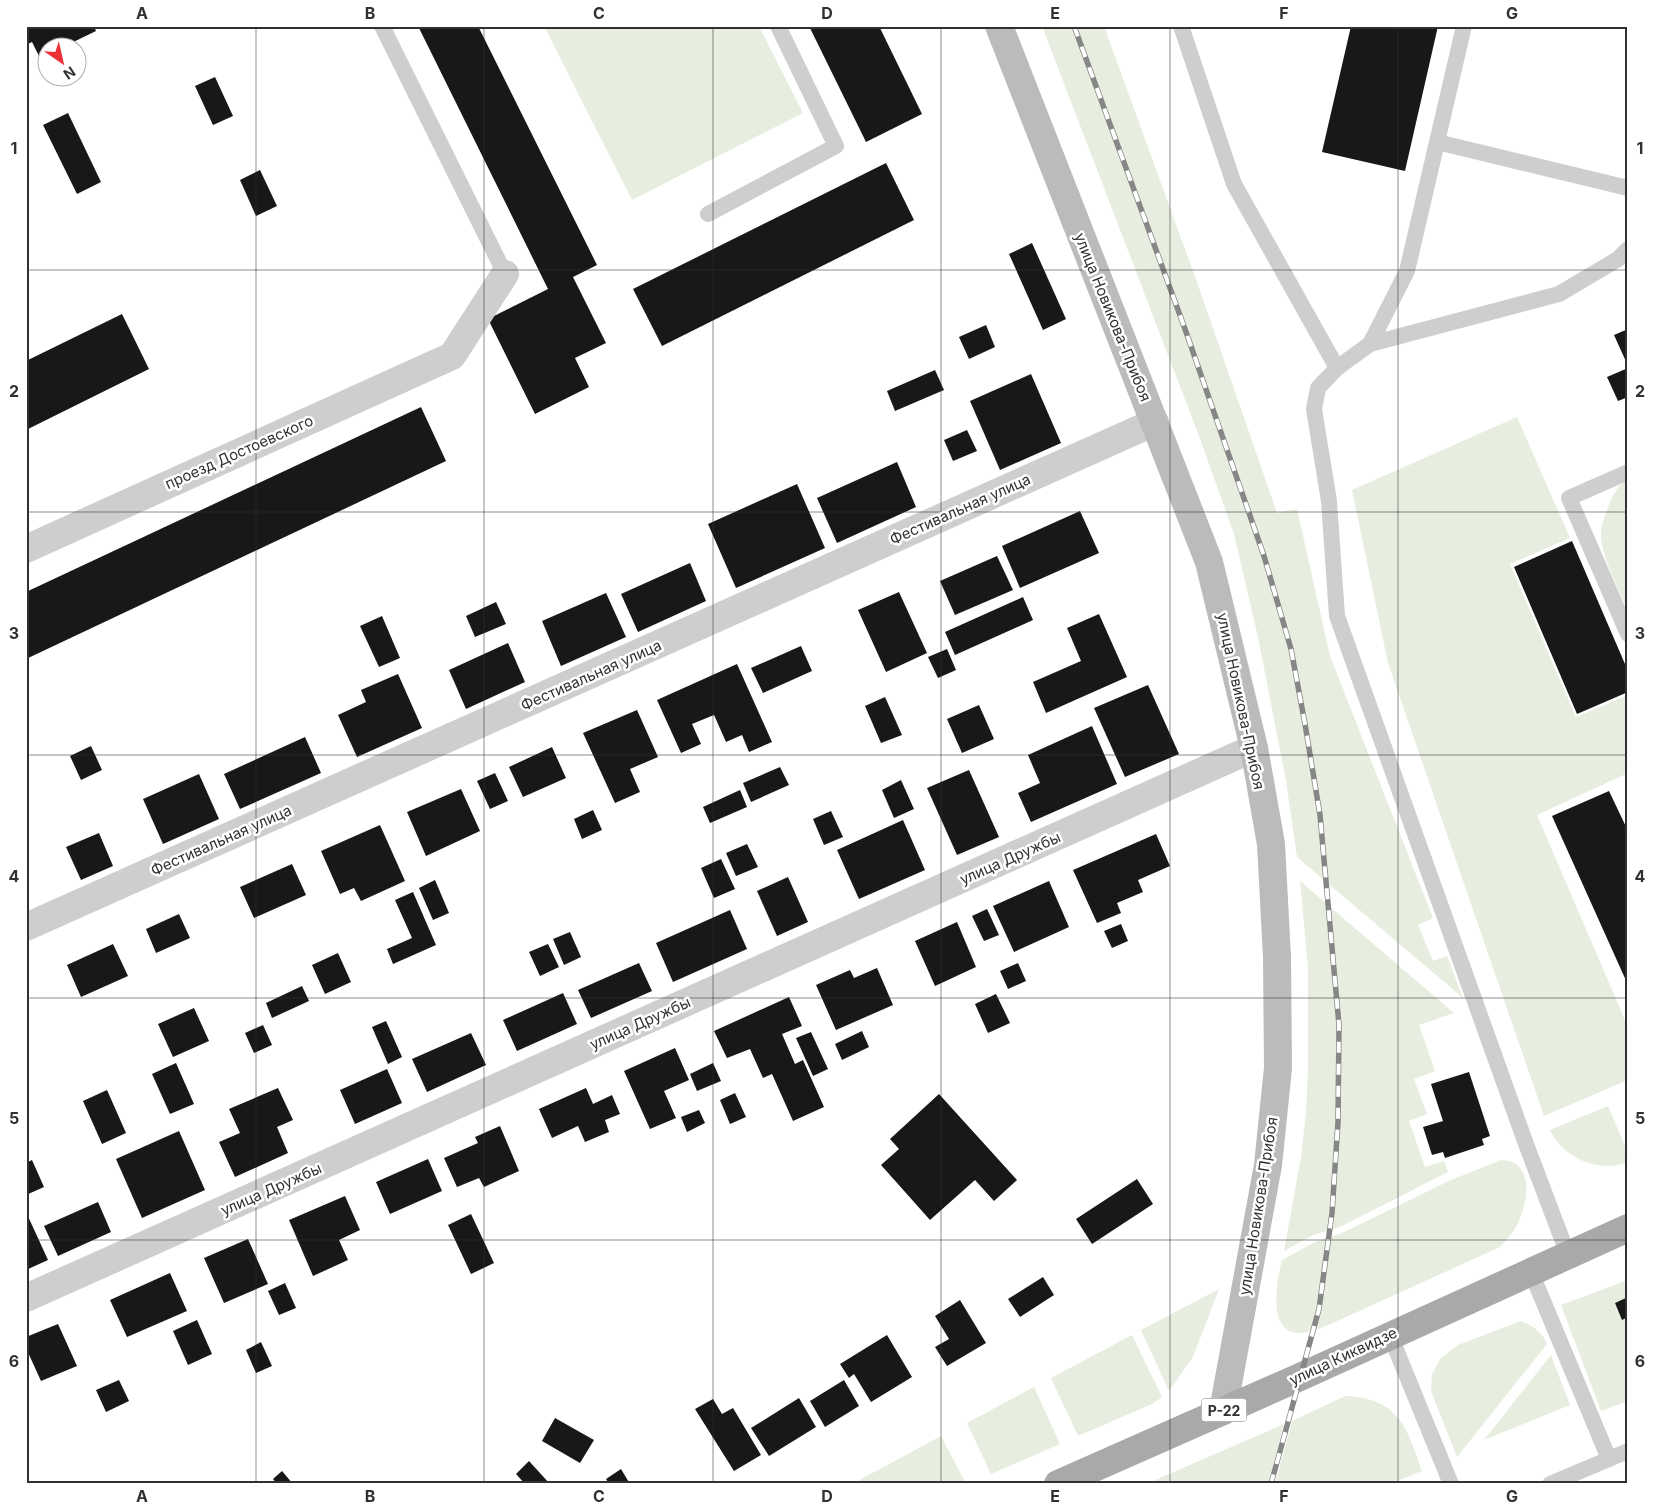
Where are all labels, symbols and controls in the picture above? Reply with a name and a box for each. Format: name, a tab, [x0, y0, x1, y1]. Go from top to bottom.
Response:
text: A	[136, 3, 148, 23]
text: B	[365, 3, 375, 23]
text: C	[593, 3, 605, 23]
text: D	[821, 3, 833, 23]
text: E	[1050, 3, 1060, 23]
text: F	[1279, 3, 1289, 23]
text: G	[1506, 3, 1518, 23]
north arrow	[38, 38, 88, 88]
text: N	[60, 63, 79, 83]
text: 1	[11, 138, 17, 158]
text: 1	[1637, 138, 1643, 158]
street label: улица Новикова-Прибоя	[1070, 230, 1156, 404]
text: 2	[9, 381, 19, 401]
text: 2	[1635, 381, 1645, 401]
street label: проезд Достоевского	[162, 411, 316, 493]
street label: Фестивальная улица	[887, 469, 1033, 549]
street label: улица Новикова-Прибоя	[1213, 611, 1269, 791]
text: 3	[9, 623, 19, 643]
text: 3	[1635, 623, 1645, 643]
street label: Фестивальная улица	[518, 635, 664, 715]
street label: Фестивальная улица	[148, 800, 294, 880]
street label: улица Дружбы	[957, 827, 1063, 889]
text: 4	[9, 866, 20, 886]
text: 4	[1635, 866, 1646, 886]
street label: улица Дружбы	[587, 992, 693, 1054]
text: 5	[9, 1108, 19, 1128]
text: 5	[1635, 1108, 1645, 1128]
street label: улица Новикова-Прибоя	[1235, 1115, 1281, 1297]
street label: улица Дружбы	[218, 1158, 324, 1220]
street label: улица Киквидзе	[1286, 1323, 1400, 1389]
text: 6	[9, 1351, 19, 1371]
text: 6	[1635, 1351, 1645, 1371]
road number: Р-22	[1202, 1398, 1246, 1422]
text: A	[136, 1486, 148, 1506]
text: B	[365, 1486, 375, 1506]
text: C	[593, 1486, 605, 1506]
text: D	[821, 1486, 833, 1506]
text: E	[1050, 1486, 1060, 1506]
text: F	[1279, 1486, 1289, 1506]
text: G	[1506, 1486, 1518, 1506]

